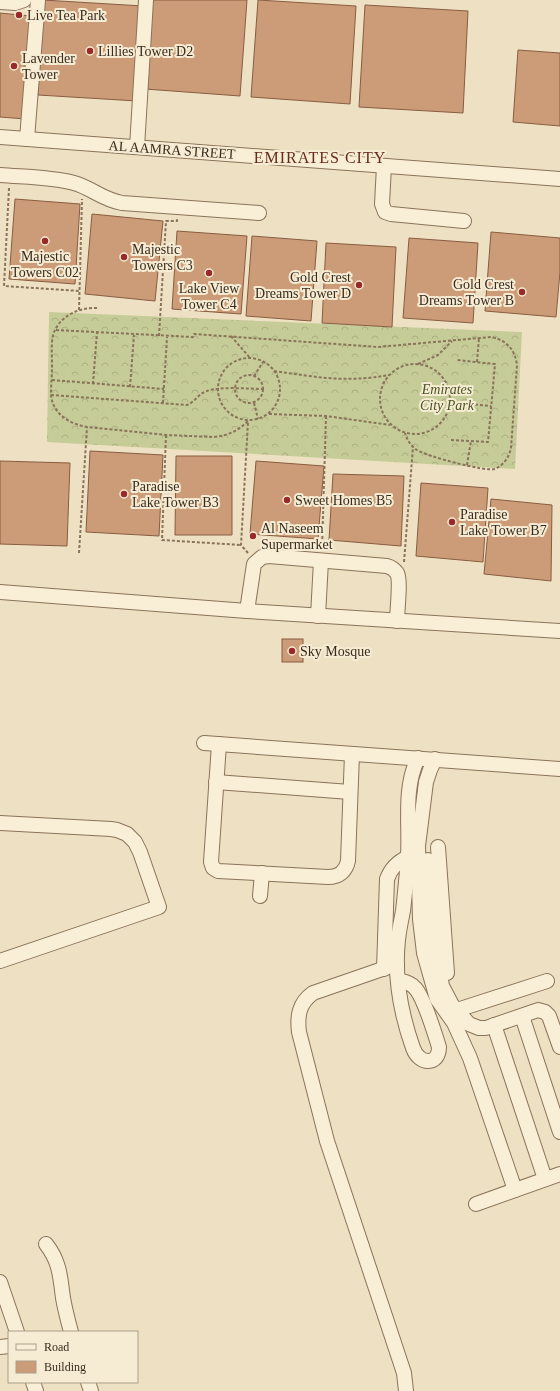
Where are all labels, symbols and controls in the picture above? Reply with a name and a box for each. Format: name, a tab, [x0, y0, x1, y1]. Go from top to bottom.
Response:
place label: Live Tea Park	[27, 8, 105, 23]
marker: Live Tea Park	[14, 10, 24, 20]
place label: Lillies Tower D2	[98, 44, 193, 59]
marker: Lillies Tower D2	[85, 46, 95, 56]
place label: Lavender Tower	[22, 51, 75, 82]
marker: Lavender Tower	[9, 61, 19, 71]
street label: AL AAMRA STREET	[108, 138, 236, 162]
district label: EMIRATES CITY	[254, 149, 386, 166]
marker: Majestic Towers C02	[40, 236, 50, 246]
place label: Majestic Towers C3	[132, 242, 193, 273]
place label: Majestic Towers C02	[11, 249, 79, 280]
marker: Majestic Towers C3	[119, 252, 129, 262]
marker: Lake View Tower C4	[204, 268, 214, 278]
place label: Gold Crest Dreams Tower D	[255, 270, 351, 301]
place label: Gold Crest Dreams Tower B	[419, 277, 514, 308]
marker: Gold Crest Dreams Tower D	[354, 280, 364, 290]
place label: Lake View Tower C4	[179, 281, 240, 312]
marker: Gold Crest Dreams Tower B	[517, 287, 527, 297]
park label: Emirates City Park	[420, 382, 475, 413]
place label: Paradise Lake Tower B3	[132, 479, 219, 510]
marker: Paradise Lake Tower B3	[119, 489, 129, 499]
place label: Sweet Homes B5	[295, 493, 392, 508]
marker: Sweet Homes B5	[282, 495, 292, 505]
place label: Paradise Lake Tower B7	[460, 507, 547, 538]
marker: Paradise Lake Tower B7	[447, 517, 457, 527]
place label: Al Naseem Supermarket	[261, 521, 333, 552]
marker: Al Naseem Supermarket	[248, 531, 258, 541]
place label: Sky Mosque	[300, 644, 370, 659]
marker: Sky Mosque	[287, 646, 297, 656]
legend	[8, 1331, 138, 1383]
text: Road	[44, 1340, 69, 1354]
text: Building	[44, 1360, 86, 1374]

